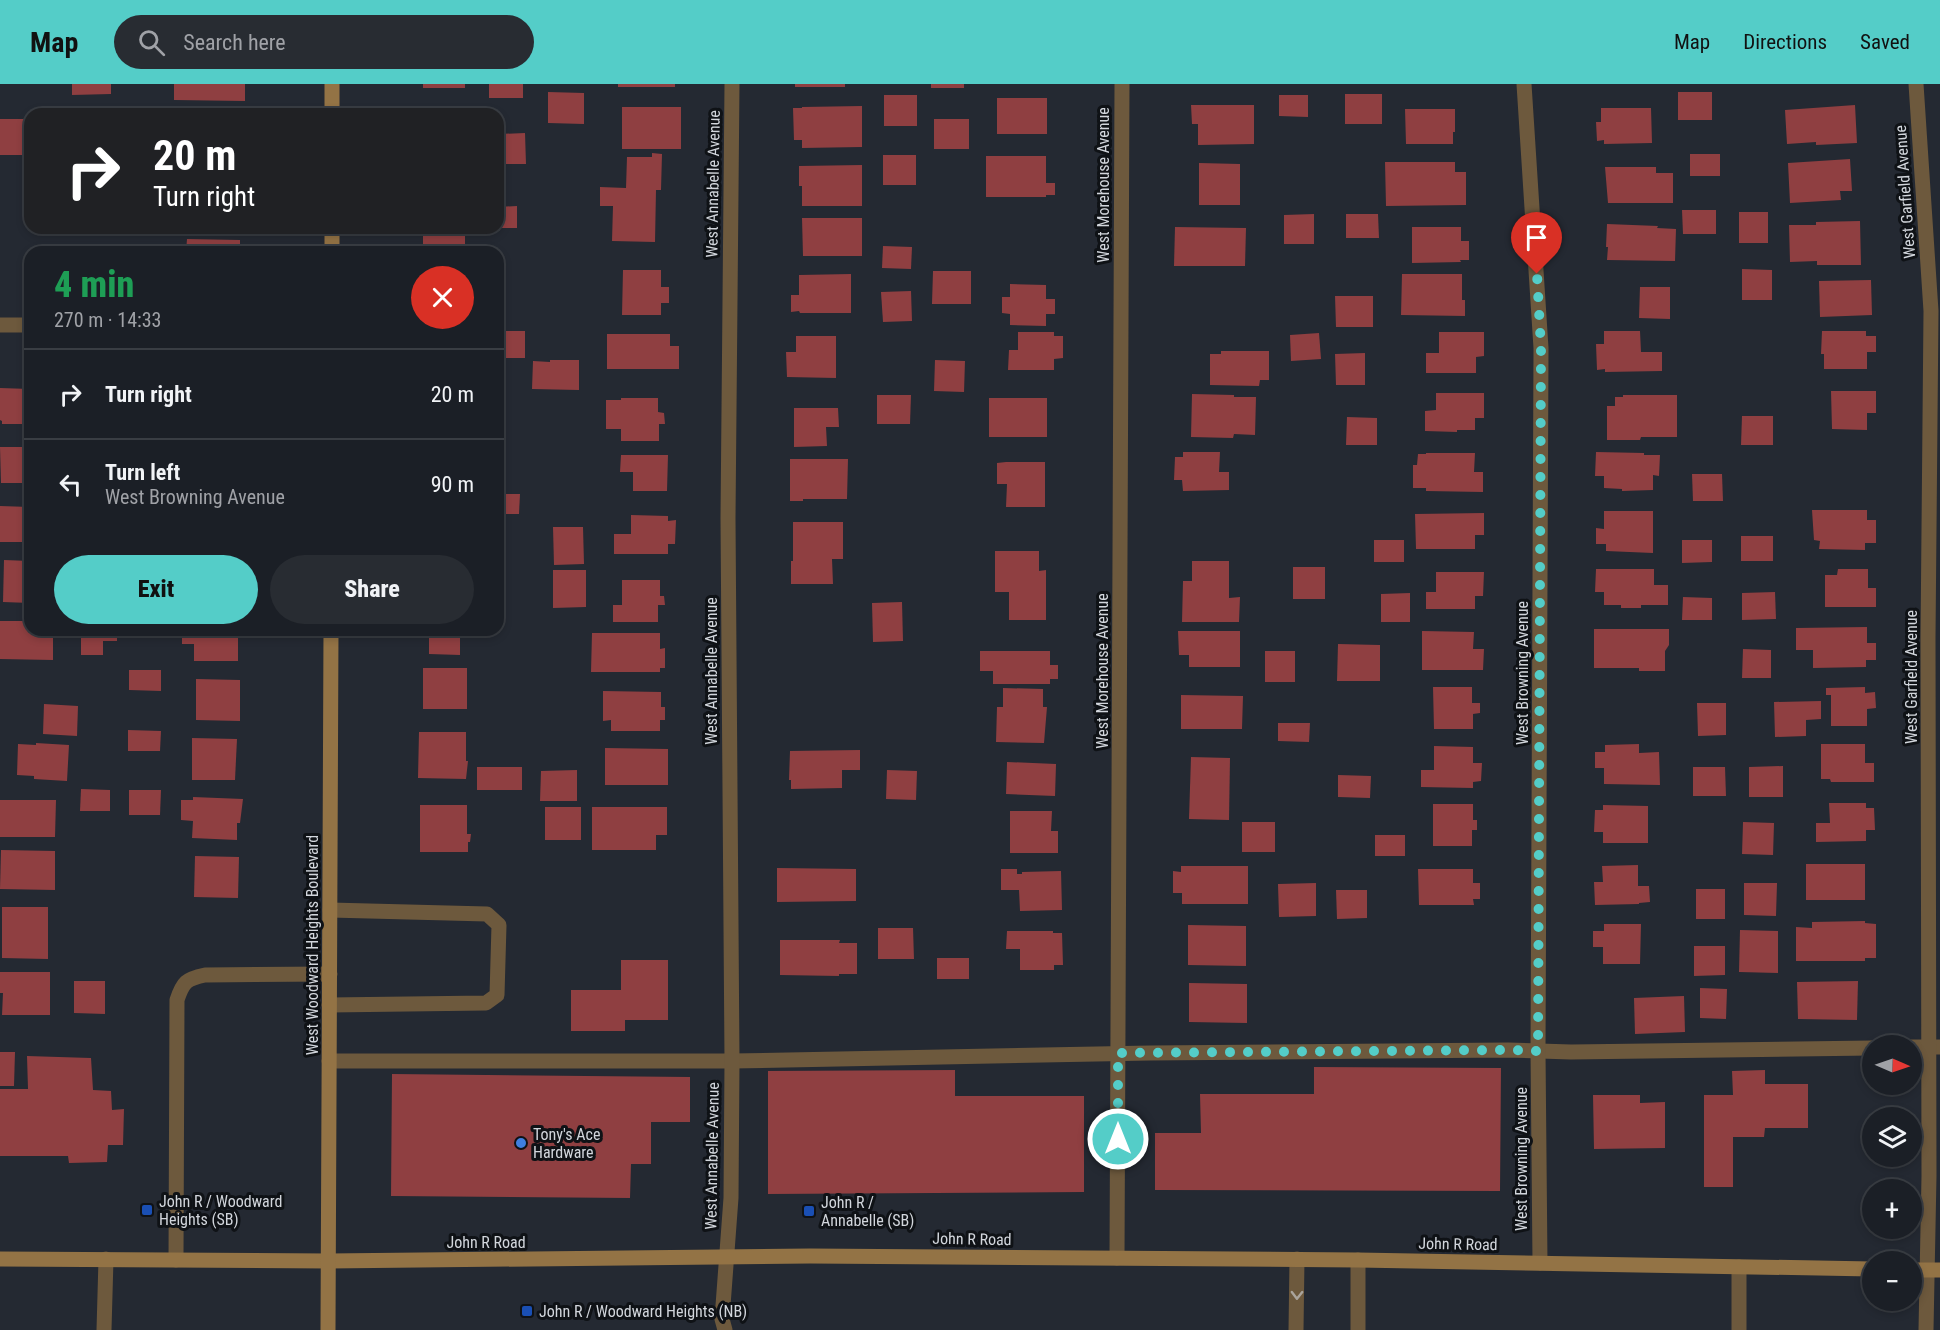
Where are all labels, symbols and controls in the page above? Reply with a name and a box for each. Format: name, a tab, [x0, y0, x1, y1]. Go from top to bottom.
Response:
search box	[114, 15, 534, 69]
text: Map	[30, 26, 78, 59]
icon: search	[135, 26, 168, 59]
text: Search here	[183, 30, 286, 55]
text: Map	[1674, 30, 1710, 54]
text: Directions	[1743, 30, 1827, 54]
text: Saved	[1860, 30, 1910, 54]
street label: West Morehouse Avenue	[1094, 107, 1113, 263]
street label: West Annabelle Avenue	[702, 110, 724, 258]
street label: West Garfield Avenue	[1891, 125, 1919, 259]
text: 20 m	[153, 131, 236, 180]
icon: right	[54, 132, 132, 210]
text: Turn right	[153, 181, 255, 213]
pin	[1511, 212, 1562, 274]
icon: arrive	[1520, 221, 1553, 254]
text: 4 min	[54, 264, 134, 306]
button: close	[411, 266, 474, 329]
text: 270 m · 14:33	[54, 308, 161, 332]
icon: right	[54, 378, 87, 411]
text: Turn right	[105, 382, 192, 407]
text: 20 m	[431, 382, 474, 407]
text: Turn left	[105, 460, 180, 485]
icon: left	[54, 468, 87, 501]
text: 90 m	[431, 472, 474, 497]
text: West Browning Avenue	[105, 485, 285, 509]
button: Exit	[54, 555, 258, 624]
button: Share	[270, 555, 474, 624]
street label: West Morehouse Avenue	[1093, 593, 1112, 749]
street label: West Annabelle Avenue	[702, 597, 721, 745]
street label: West Browning Avenue	[1513, 601, 1532, 745]
street label: West Garfield Avenue	[1902, 610, 1921, 744]
street label: West Woodward Heights Boulevard	[303, 835, 322, 1055]
north arrow	[1862, 1035, 1922, 1095]
map controls	[1862, 1035, 1922, 1311]
street label: West Annabelle Avenue	[701, 1082, 723, 1230]
street label: West Browning Avenue	[1512, 1087, 1531, 1231]
position arrow	[1086, 1107, 1150, 1171]
button: layers	[1862, 1107, 1922, 1167]
place label: Tony's Ace Hardware	[533, 1125, 600, 1162]
marker: Tony's Ace Hardware	[514, 1136, 528, 1150]
button: +	[1862, 1179, 1922, 1239]
place label: John R / Woodward Heights (SB)	[159, 1192, 282, 1229]
place label: John R / Annabelle (SB)	[821, 1193, 914, 1230]
marker: John R / Woodward Heights (SB)	[140, 1203, 154, 1217]
marker: John R / Annabelle (SB)	[802, 1204, 816, 1218]
street label: John R Road	[932, 1229, 1012, 1249]
street label: John R Road	[446, 1233, 526, 1252]
street label: John R Road	[1418, 1234, 1498, 1254]
button: −	[1862, 1251, 1922, 1311]
one-way arrow	[1291, 1290, 1303, 1299]
place label: John R / Woodward Heights (NB)	[539, 1302, 747, 1321]
marker: John R / Woodward Heights (NB)	[520, 1304, 534, 1318]

